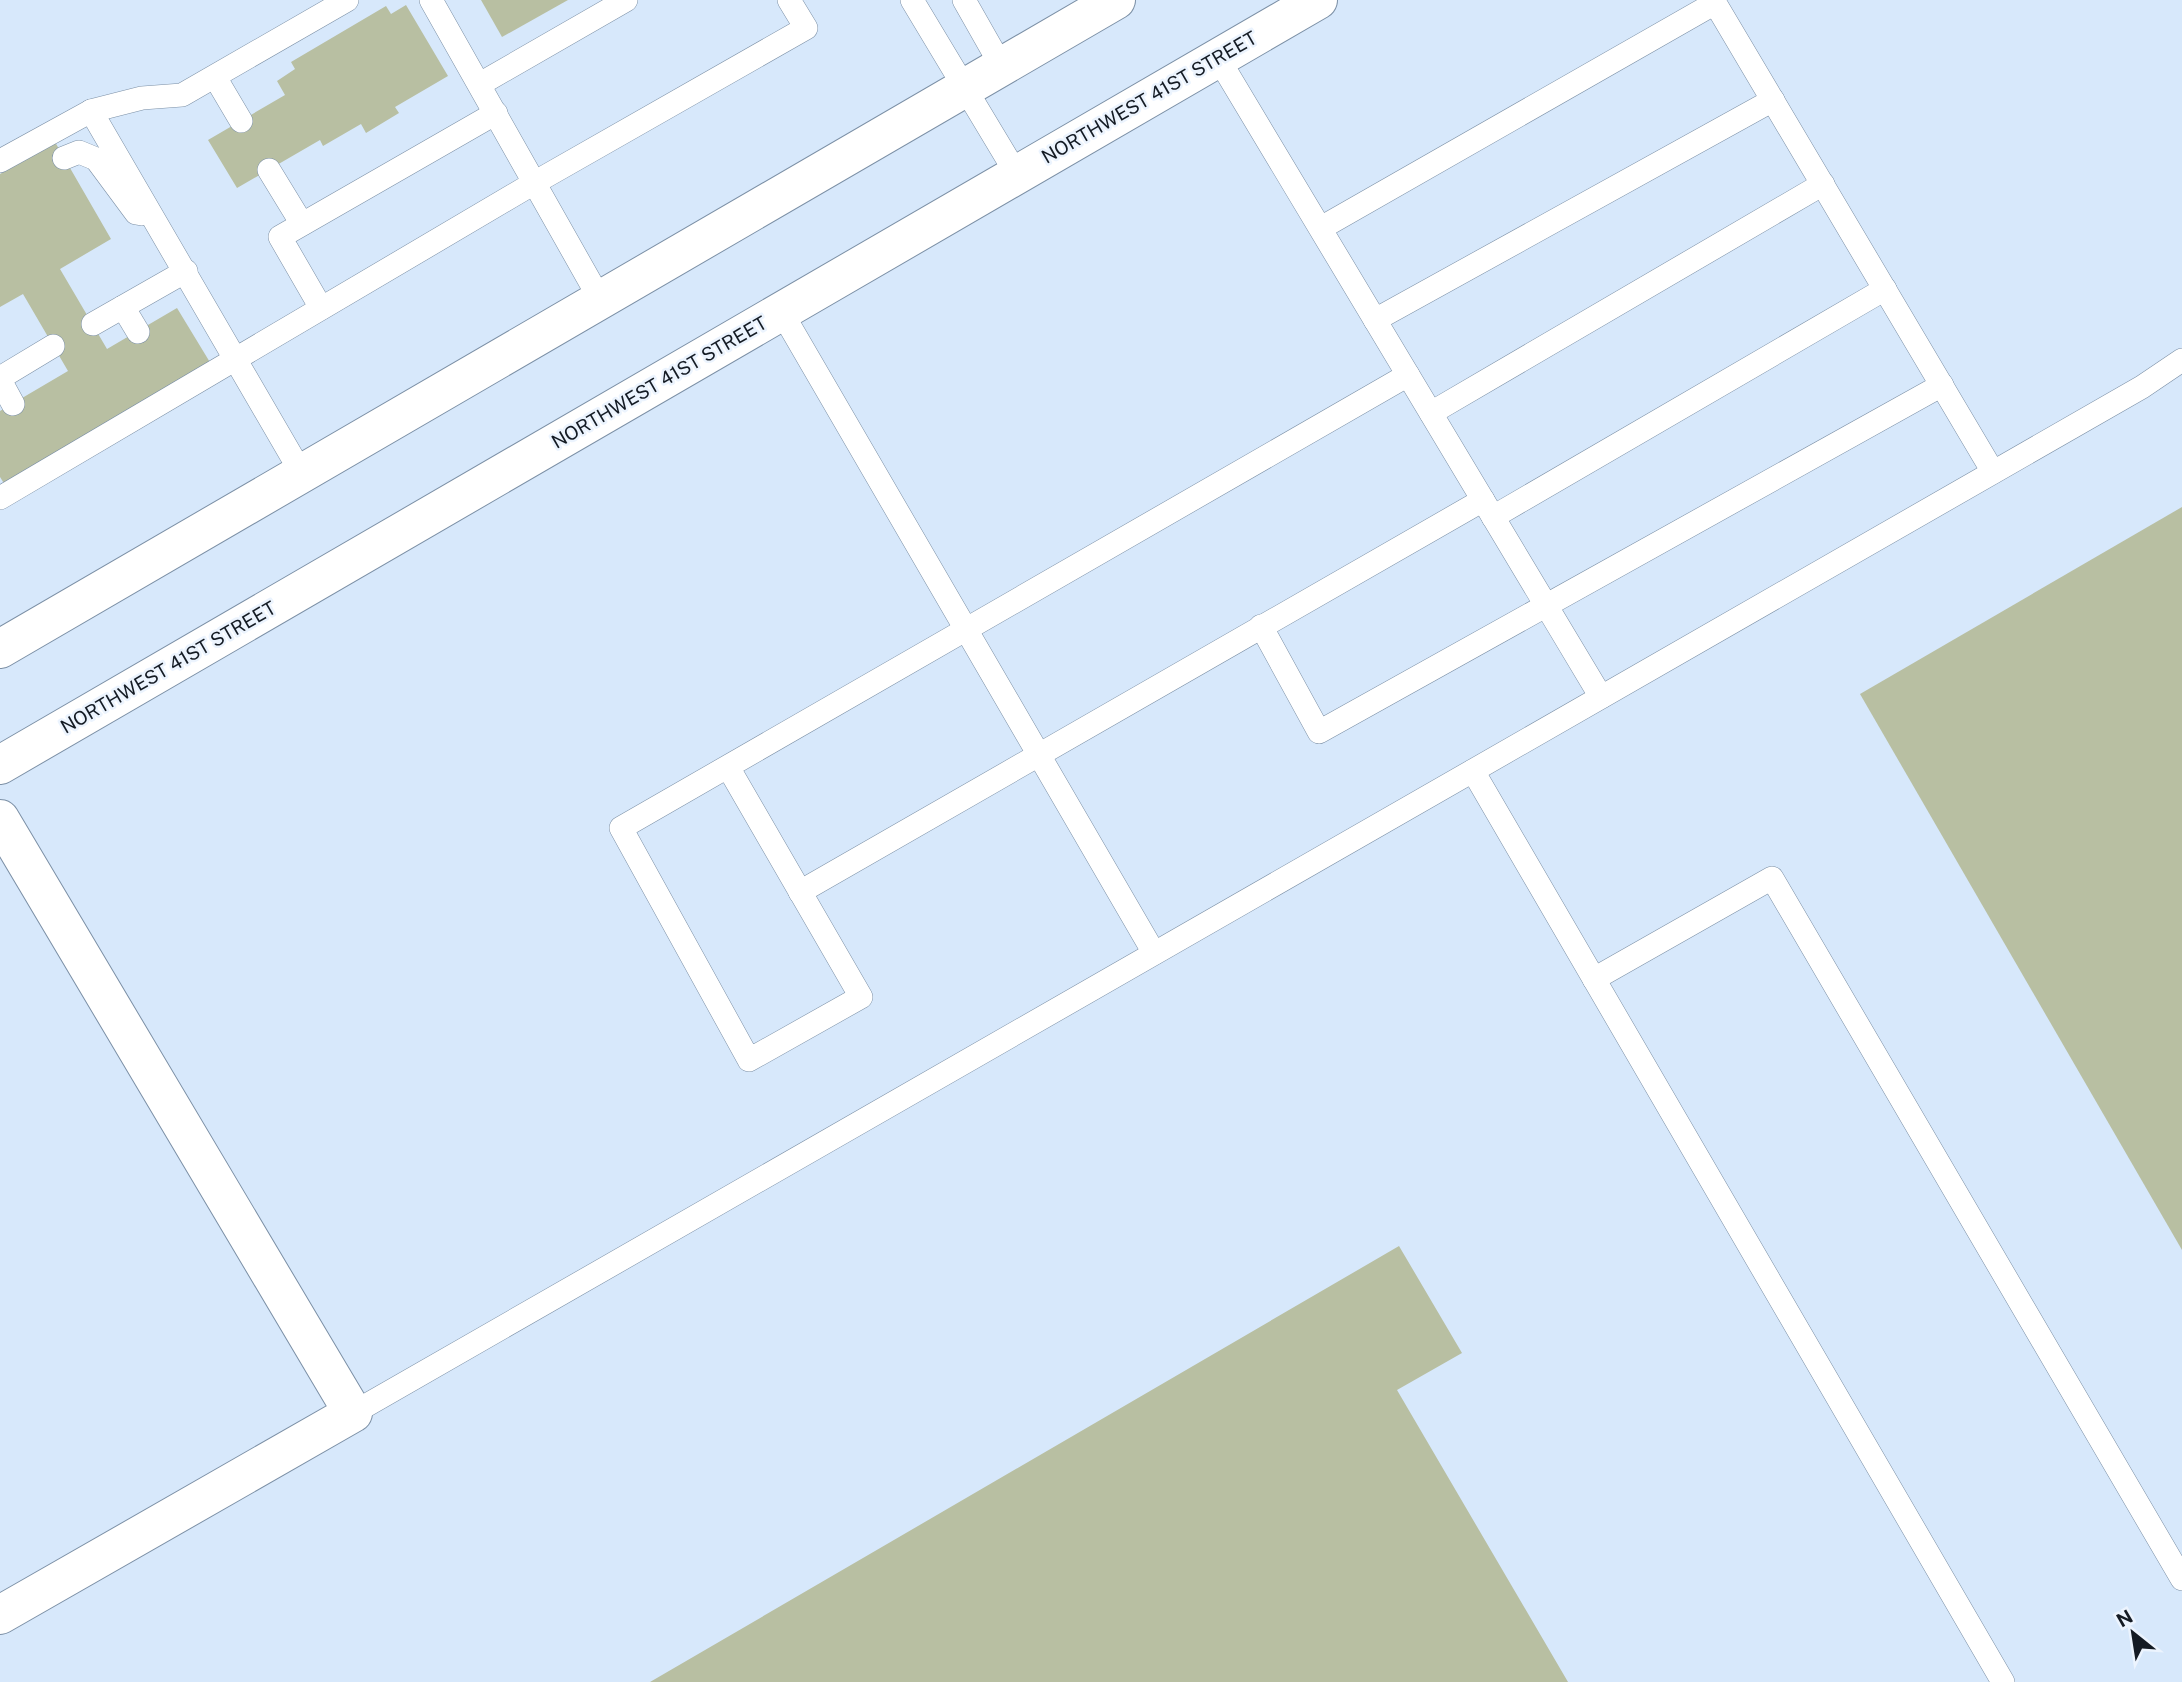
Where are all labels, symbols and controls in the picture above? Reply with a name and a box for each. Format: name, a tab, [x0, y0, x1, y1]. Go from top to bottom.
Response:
street label: NORTHWEST 41ST STREET	[1037, 26, 1261, 168]
street label: NORTHWEST 41ST STREET	[547, 311, 771, 453]
street label: NORTHWEST 41ST STREET	[56, 596, 280, 738]
north arrow	[2098, 1598, 2168, 1668]
text: N	[2113, 1605, 2136, 1632]

